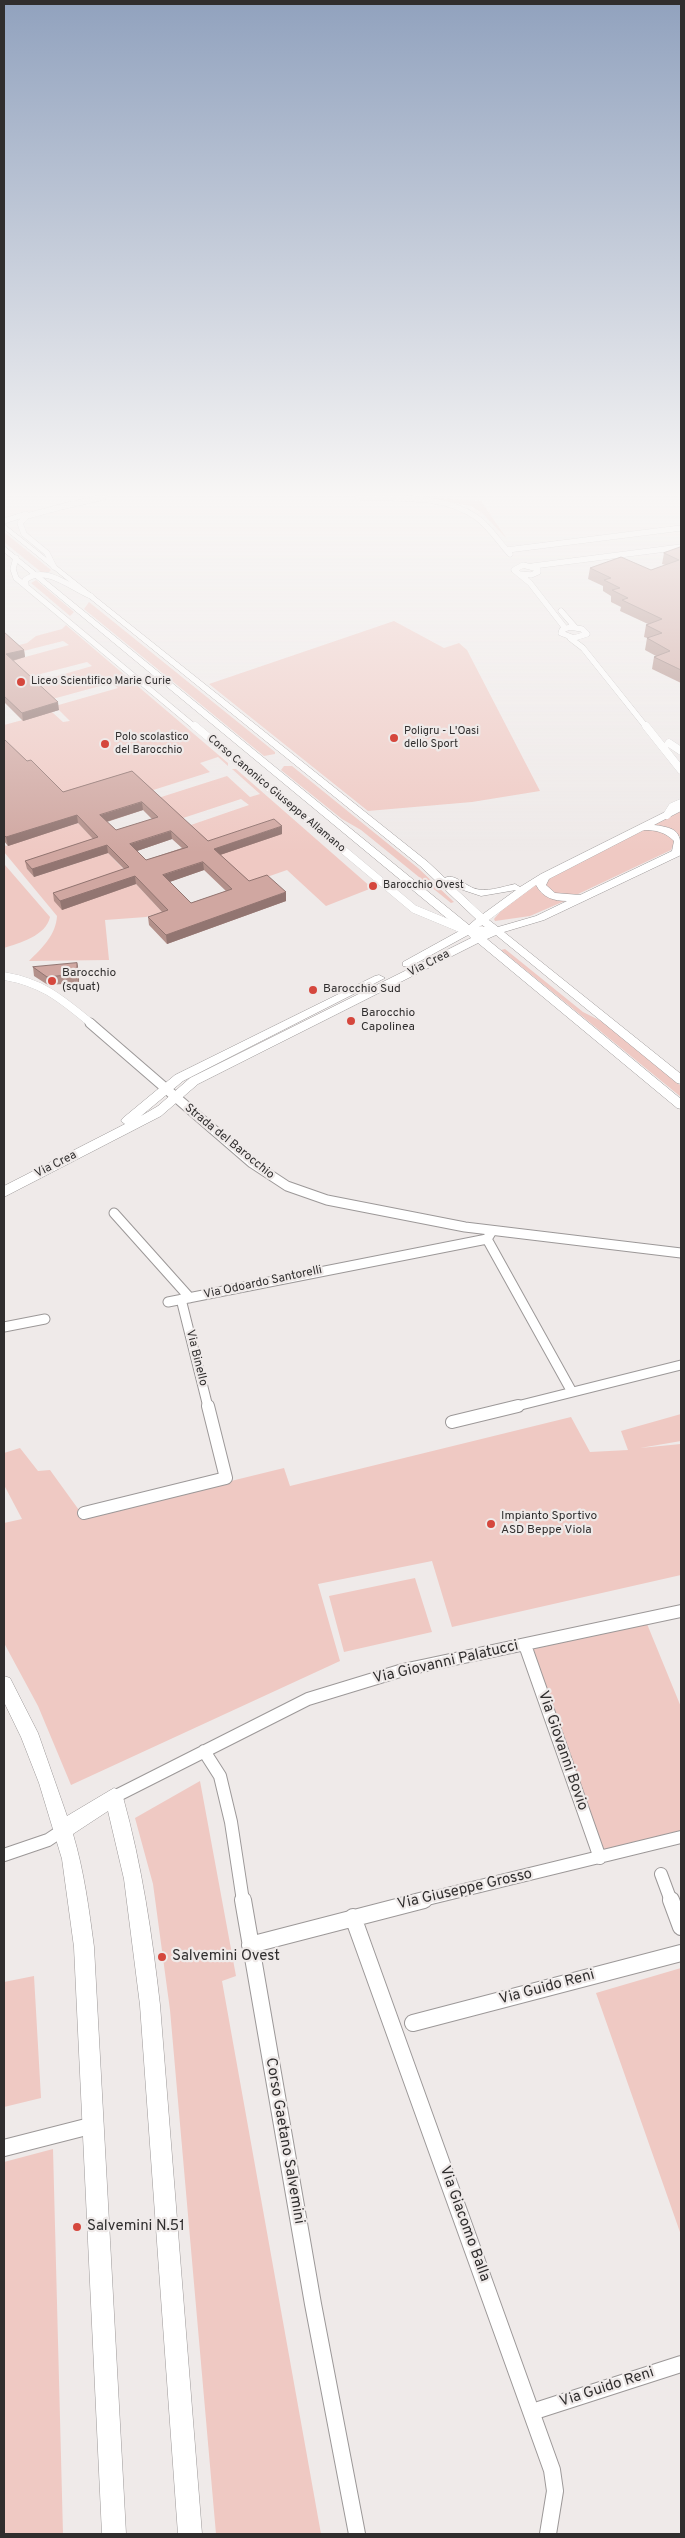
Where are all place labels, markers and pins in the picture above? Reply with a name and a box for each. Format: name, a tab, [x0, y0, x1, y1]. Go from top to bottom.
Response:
place label: Liceo Scientifico Marie Curie	[31, 675, 171, 689]
marker: Liceo Scientifico Marie Curie	[15, 676, 27, 688]
place label: Poligru - L'Oasi dello Sport	[404, 725, 479, 751]
place label: Polo scolastico del Barocchio	[115, 731, 189, 757]
marker: Poligru - L'Oasi dello Sport	[388, 732, 400, 744]
marker: Polo scolastico del Barocchio	[99, 738, 111, 750]
place label: Barocchio Ovest	[383, 879, 464, 893]
marker: Barocchio Ovest	[367, 880, 379, 892]
place label: Barocchio (squat)	[62, 967, 116, 995]
marker: Barocchio (squat)	[46, 975, 58, 987]
place label: Barocchio Sud	[323, 983, 401, 997]
marker: Barocchio Sud	[307, 984, 319, 996]
place label: Barocchio Capolinea	[361, 1007, 415, 1035]
marker: Barocchio Capolinea	[345, 1015, 357, 1027]
place label: Impianto Sportivo ASD Beppe Viola	[501, 1510, 597, 1538]
marker: Impianto Sportivo ASD Beppe Viola	[485, 1518, 497, 1530]
place label: Salvemini Ovest	[172, 1948, 280, 1966]
marker: Salvemini Ovest	[156, 1951, 168, 1963]
place label: Salvemini N.51	[87, 2218, 185, 2236]
marker: Salvemini N.51	[71, 2221, 83, 2233]

